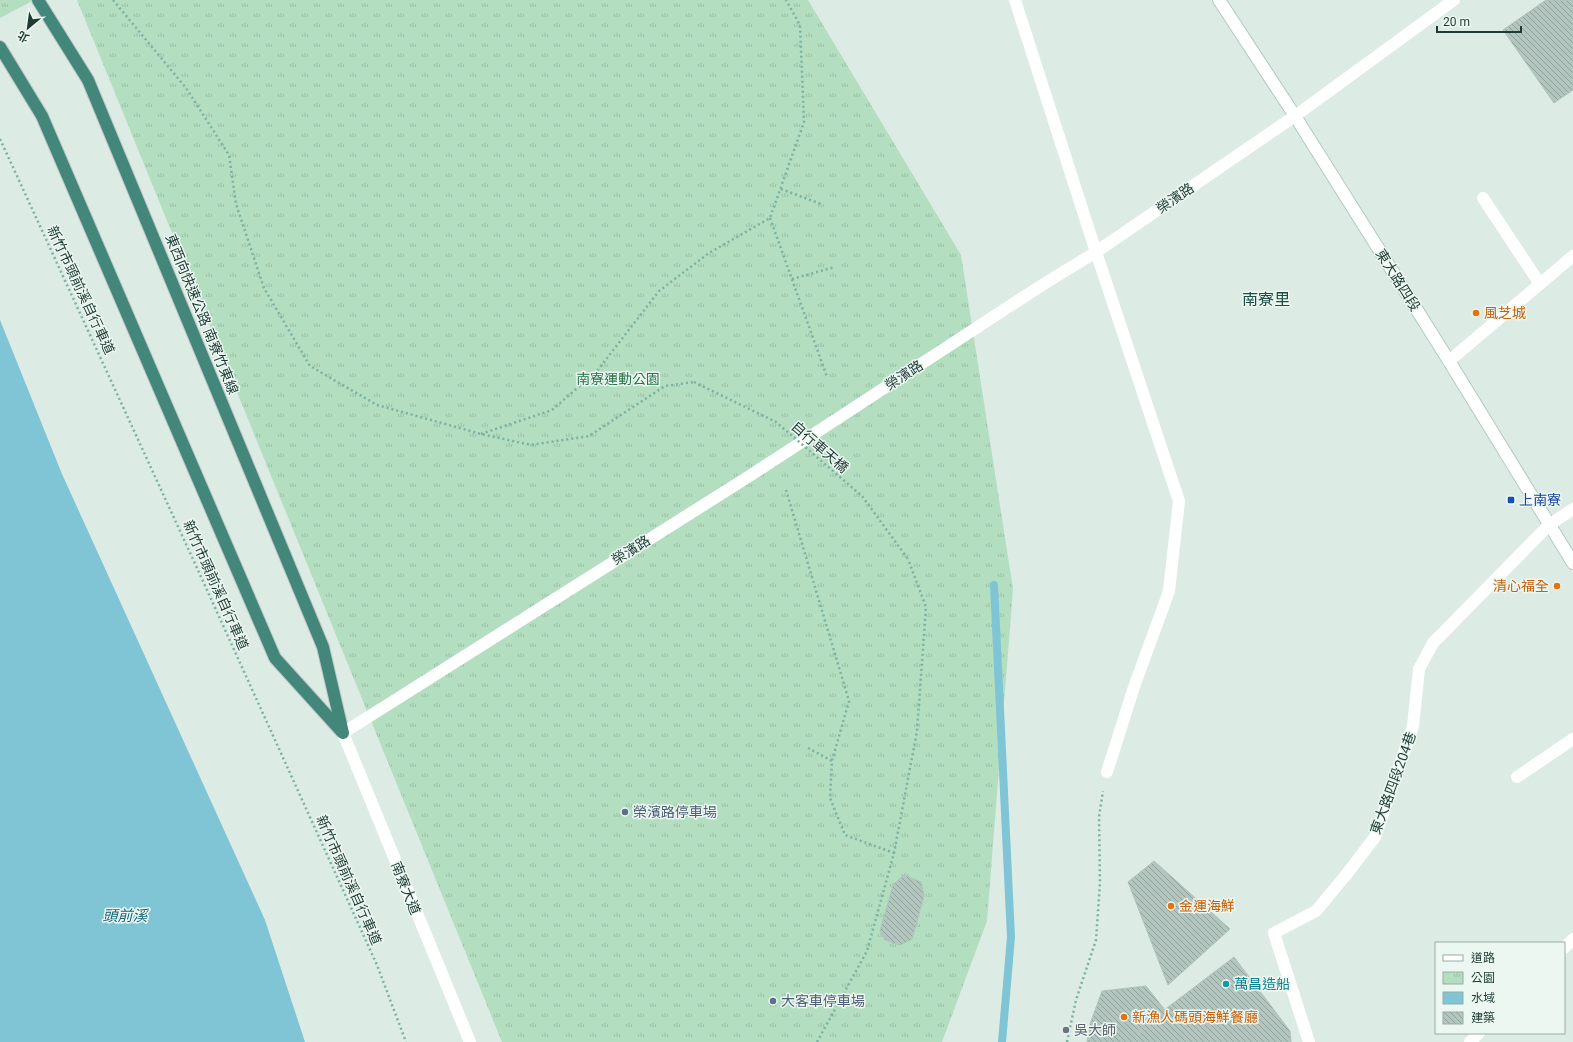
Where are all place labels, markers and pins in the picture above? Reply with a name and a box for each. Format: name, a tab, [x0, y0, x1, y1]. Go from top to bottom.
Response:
place label: 風芝城	[1484, 305, 1526, 321]
marker: 風芝城	[1471, 308, 1481, 318]
place label: 上南寮	[1519, 492, 1561, 508]
marker: 上南寮	[1506, 495, 1516, 505]
place label: 清心福全	[1493, 578, 1549, 594]
marker: 清心福全	[1552, 581, 1562, 591]
place label: 榮濱路停車場	[633, 804, 717, 820]
marker: 榮濱路停車場	[620, 807, 630, 817]
place label: 金運海鮮	[1179, 898, 1235, 914]
marker: 金運海鮮	[1166, 901, 1176, 911]
place label: 萬昌造船	[1234, 976, 1290, 992]
marker: 萬昌造船	[1221, 979, 1231, 989]
place label: 大客車停車場	[781, 993, 865, 1009]
marker: 大客車停車場	[768, 996, 778, 1006]
place label: 新漁人碼頭海鮮餐廳	[1132, 1009, 1258, 1025]
marker: 新漁人碼頭海鮮餐廳	[1119, 1012, 1129, 1022]
place label: 吳大師	[1074, 1022, 1116, 1038]
marker: 吳大師	[1061, 1025, 1071, 1035]

